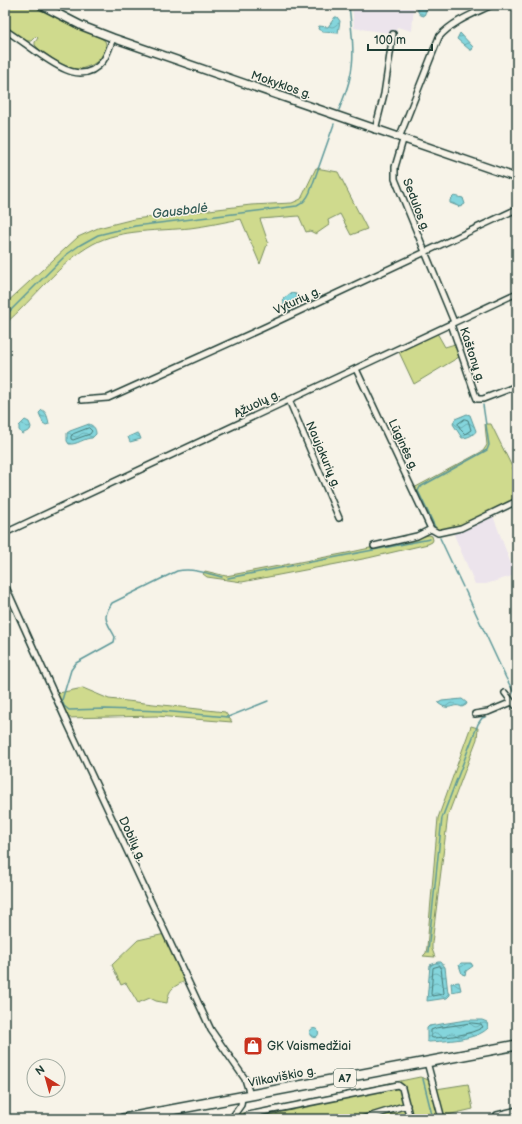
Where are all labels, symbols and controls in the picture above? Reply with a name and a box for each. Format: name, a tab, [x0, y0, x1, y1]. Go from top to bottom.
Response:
scale bar	[368, 26, 432, 52]
text: 100 m	[374, 33, 406, 48]
street label: Mokyklos g.	[249, 68, 313, 102]
street label: Sedulos g.	[399, 176, 433, 234]
water label: Gausbalė	[151, 200, 209, 222]
street label: Vyturių g.	[271, 284, 323, 318]
street label: Kaštonų g.	[456, 325, 488, 385]
street label: Ąžuolų g.	[232, 387, 282, 421]
street label: Lūginės g.	[385, 417, 421, 473]
street label: Naujakurių g.	[302, 419, 344, 491]
street label: Dobilų g.	[115, 814, 149, 864]
shop icon: GK Vaismedžiai	[242, 1035, 264, 1057]
place label: GK Vaismedžiai	[267, 1039, 351, 1054]
north arrow	[26, 1058, 66, 1098]
text: N	[33, 1063, 47, 1078]
street label: Vilkaviškio g.	[247, 1063, 317, 1091]
road number: A7	[334, 1069, 356, 1087]

